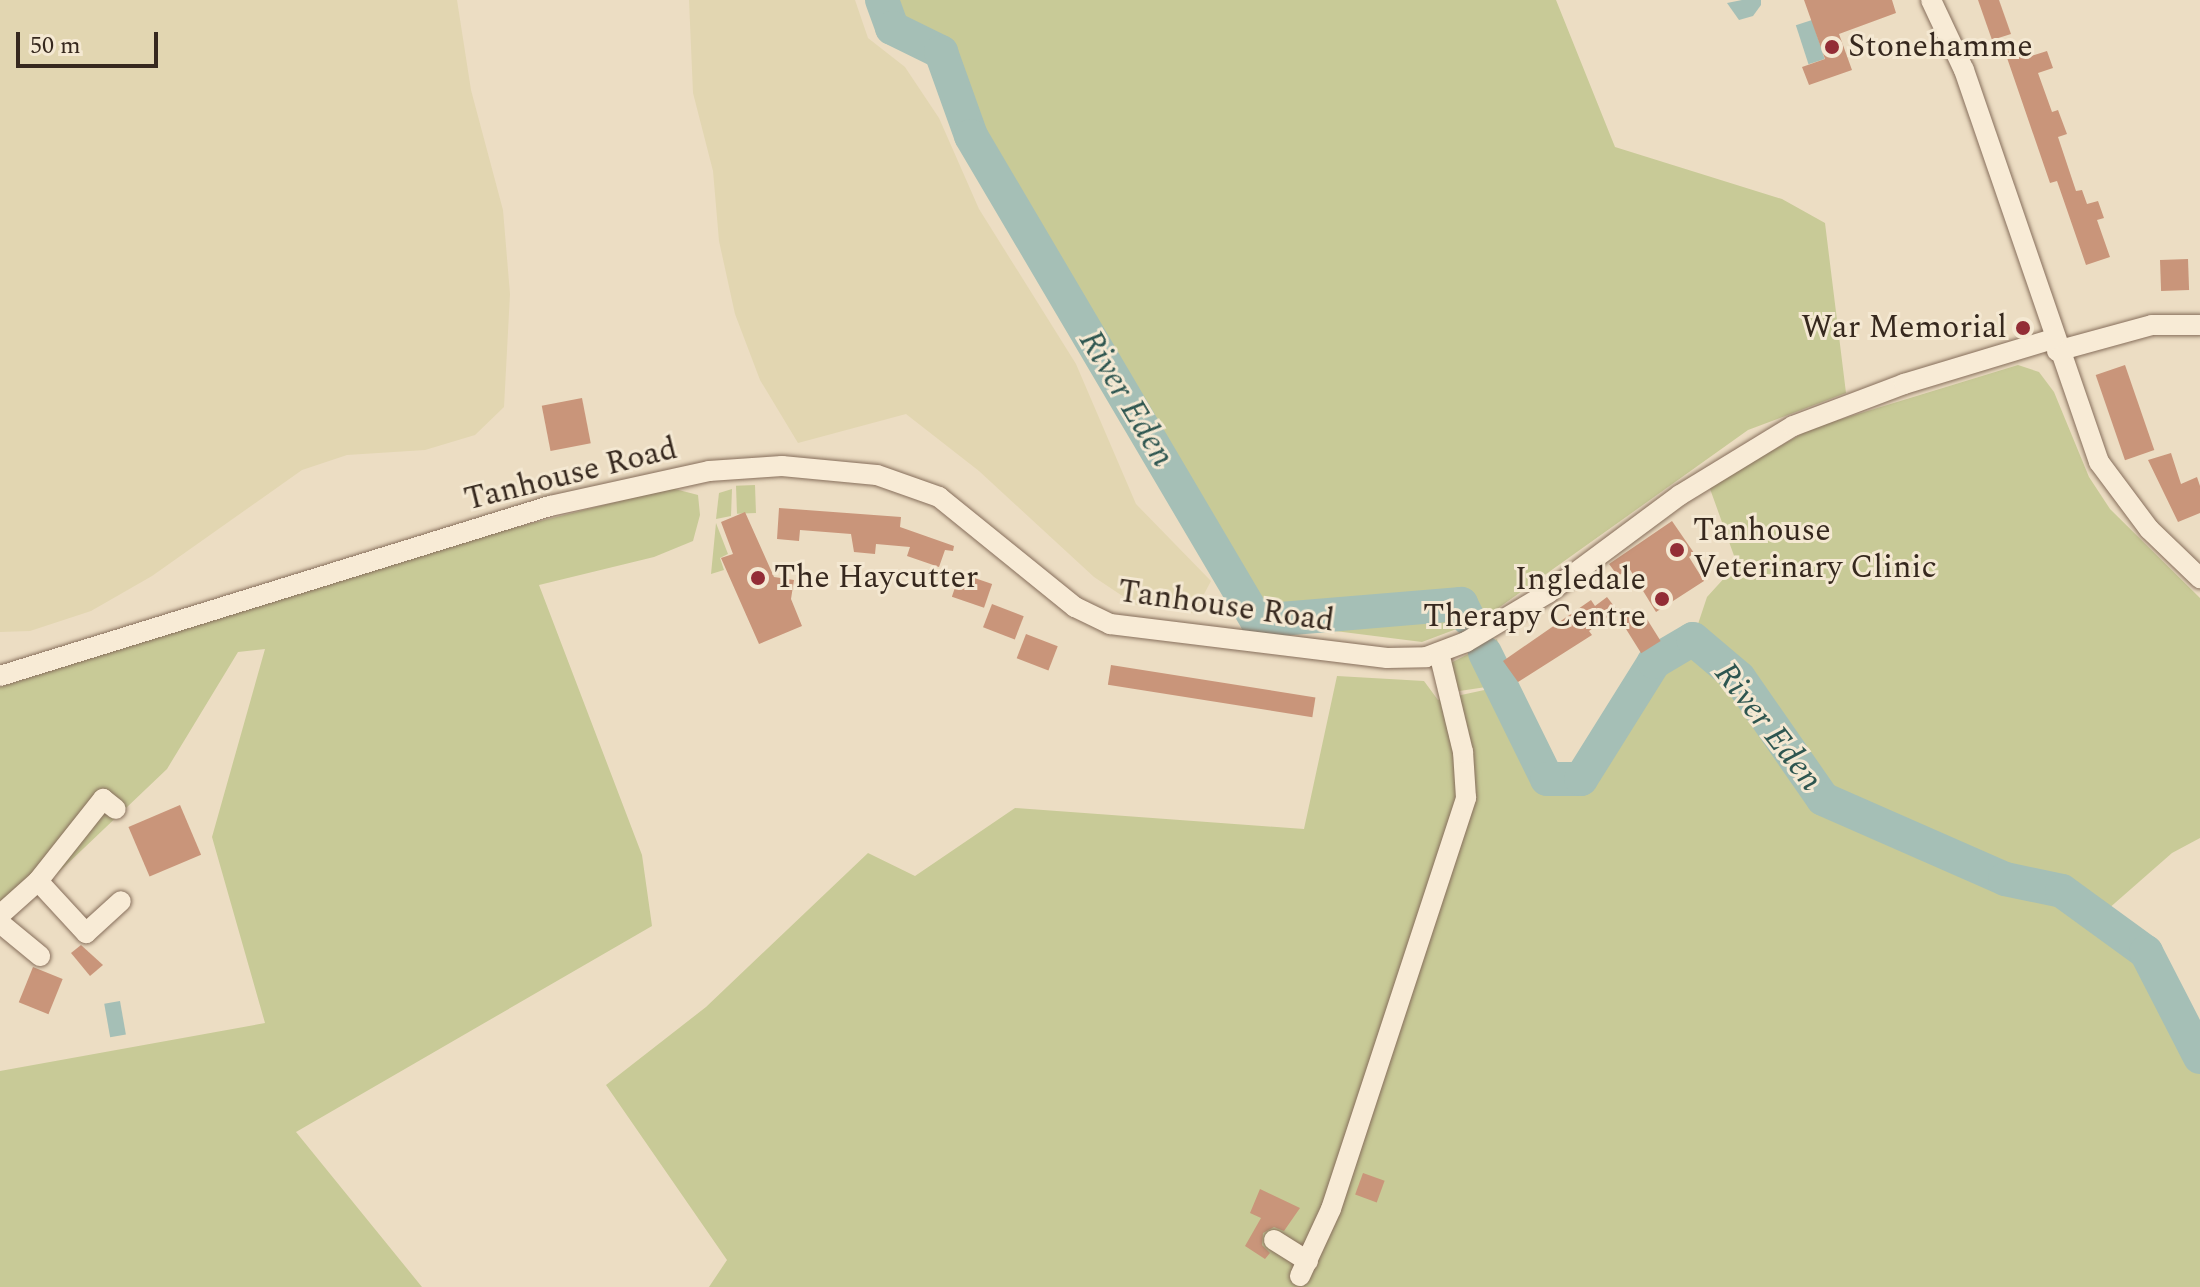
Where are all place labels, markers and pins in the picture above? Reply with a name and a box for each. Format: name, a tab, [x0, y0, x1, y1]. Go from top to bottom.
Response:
place label: Stonehamme	[1848, 28, 2033, 66]
marker: Stonehamme	[1823, 38, 1841, 56]
place label: War Memorial	[1801, 309, 2007, 347]
marker: War Memorial	[2014, 319, 2032, 337]
place label: Tanhouse Veterinary Clinic	[1693, 513, 1937, 588]
marker: Tanhouse Veterinary Clinic	[1668, 541, 1686, 559]
place label: The Haycutter	[774, 559, 979, 597]
place label: Ingledale Therapy Centre	[1423, 562, 1646, 637]
marker: The Haycutter	[749, 569, 767, 587]
marker: Ingledale Therapy Centre	[1653, 590, 1671, 608]

